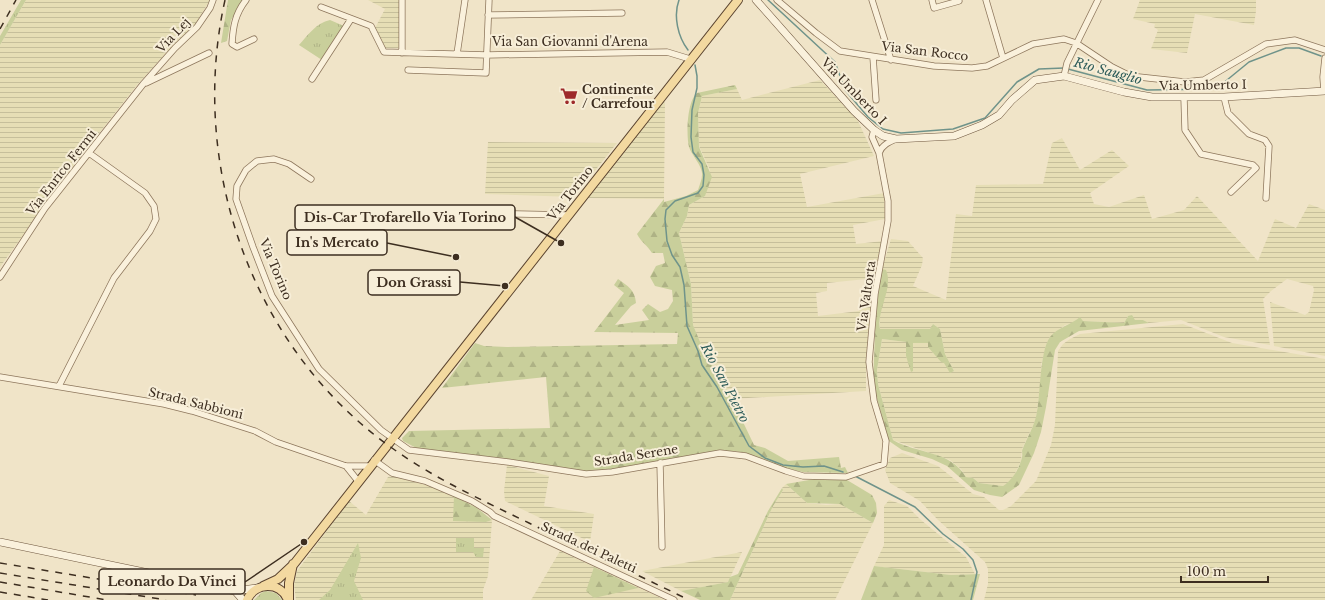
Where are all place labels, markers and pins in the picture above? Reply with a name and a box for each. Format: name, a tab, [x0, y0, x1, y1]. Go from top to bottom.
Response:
place label: Continente / Carrefour	[582, 82, 654, 111]
supermarket icon: Continente / Carrefour	[559, 86, 579, 106]
callout: Dis-Car Trofarello Via Torino	[295, 205, 515, 230]
callout: In's Mercato	[287, 230, 387, 255]
callout: Don Grassi	[368, 270, 460, 295]
callout: Leonardo Da Vinci	[99, 569, 245, 594]

